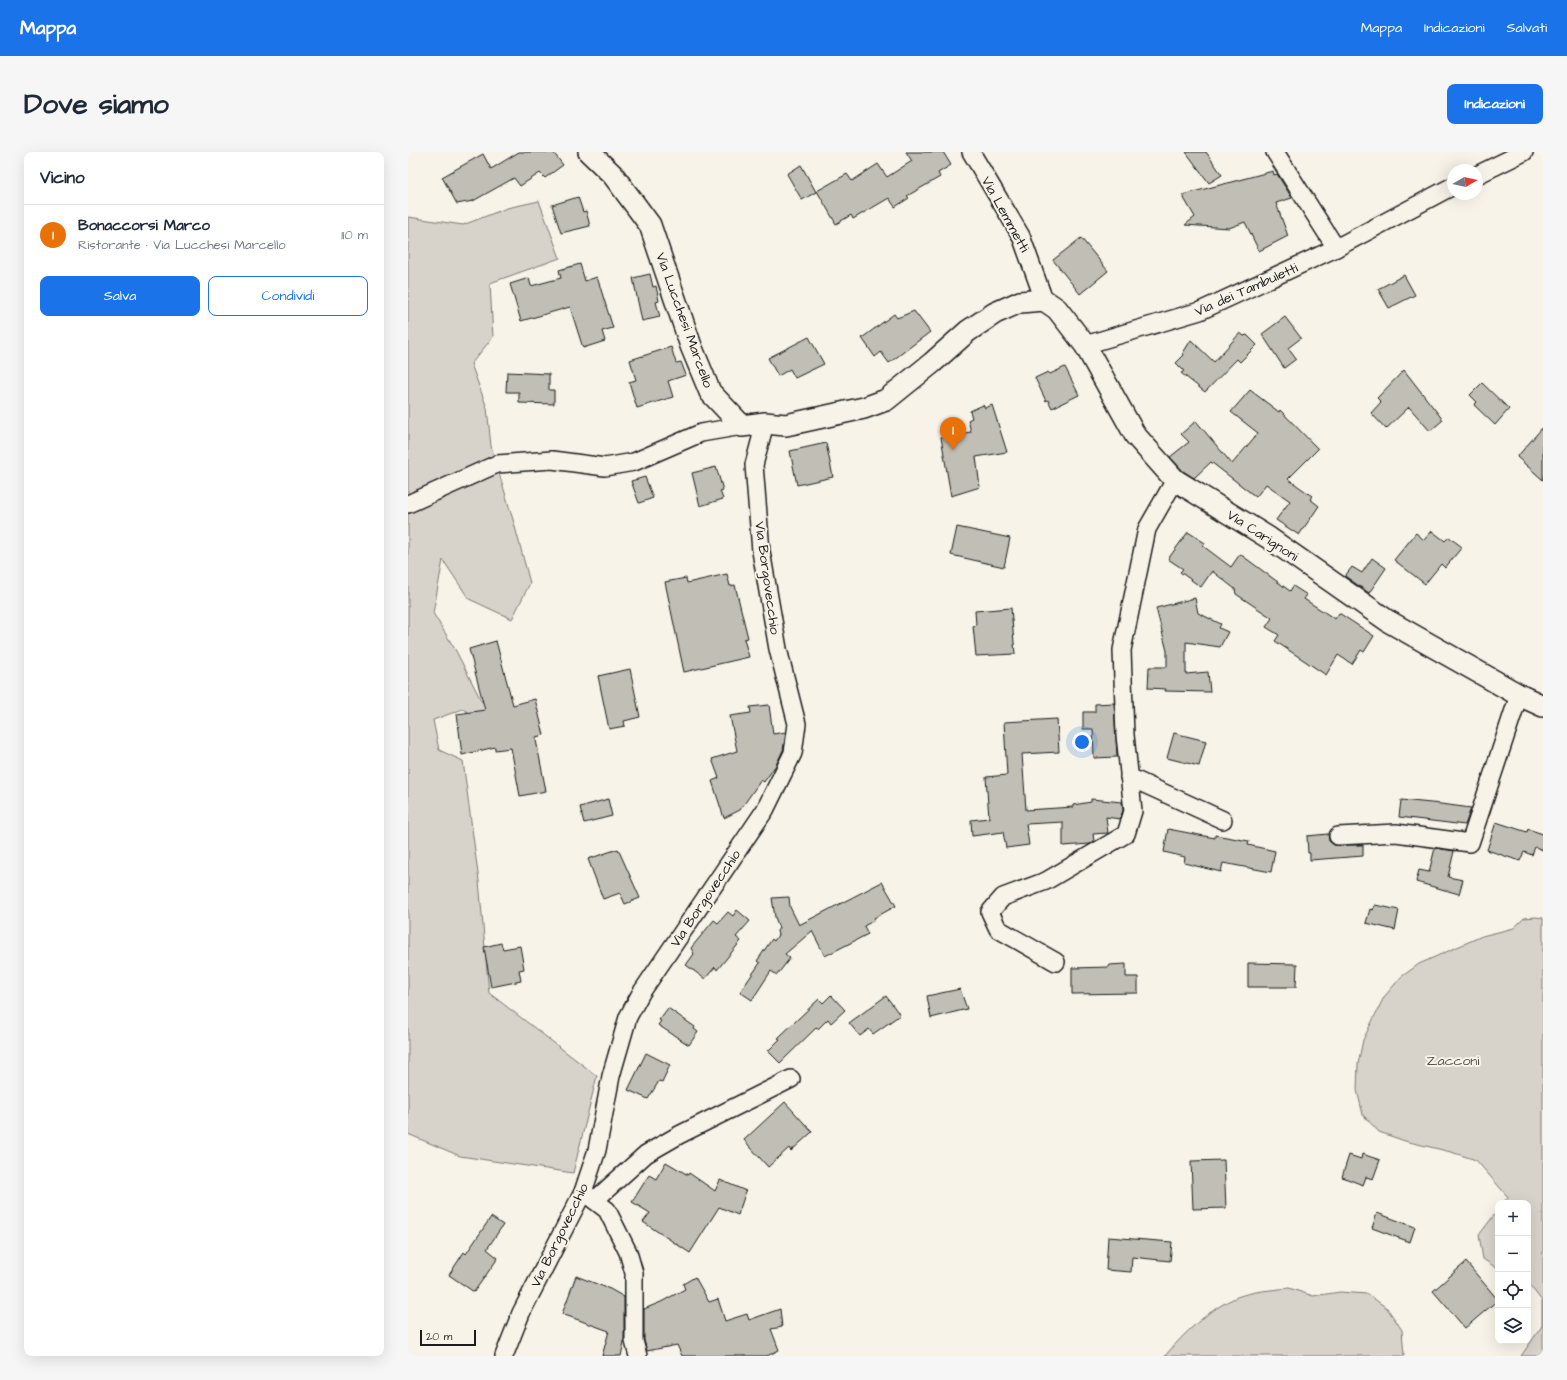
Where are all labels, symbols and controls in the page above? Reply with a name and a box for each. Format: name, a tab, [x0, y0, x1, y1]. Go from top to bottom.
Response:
text: Mappa	[20, 15, 76, 42]
text: Mappa	[1361, 18, 1402, 38]
text: Indicazioni	[1424, 18, 1485, 38]
text: Salvati	[1507, 18, 1547, 38]
button: Indicazioni	[1447, 84, 1543, 124]
text: Dove siamo	[24, 85, 169, 124]
north arrow	[1447, 164, 1483, 200]
text: Vicino	[40, 166, 85, 190]
street label: Via Lemmetti	[976, 173, 1034, 256]
text: Bonaccorsi Marco	[78, 215, 210, 236]
text: 1	[52, 226, 54, 244]
text: 110 m	[341, 226, 368, 244]
text: Ristorante · Via Lucchesi Marcello	[78, 236, 286, 254]
street label: Via Lucchesi Marcello	[650, 250, 718, 391]
street label: Via dei Tambuletti	[1192, 258, 1301, 322]
button: Salva	[40, 276, 200, 316]
button: Condividi	[208, 276, 368, 316]
pin: 1	[940, 417, 966, 450]
street label: Via Carignoni	[1223, 505, 1302, 566]
street label: Via Borgovecchio	[749, 520, 785, 636]
your location	[1072, 732, 1092, 752]
street label: Via Borgovecchio	[666, 846, 746, 951]
park label: Zacconi	[1427, 1051, 1479, 1071]
street label: Via Borgovecchio	[526, 1180, 594, 1291]
map controls	[1495, 1200, 1531, 1344]
button: +	[1495, 1200, 1531, 1236]
button: −	[1495, 1236, 1531, 1272]
button: locate	[1495, 1272, 1531, 1308]
button: layers	[1495, 1308, 1531, 1344]
scale bar	[420, 1328, 476, 1347]
text: 20 m	[426, 1329, 452, 1344]

